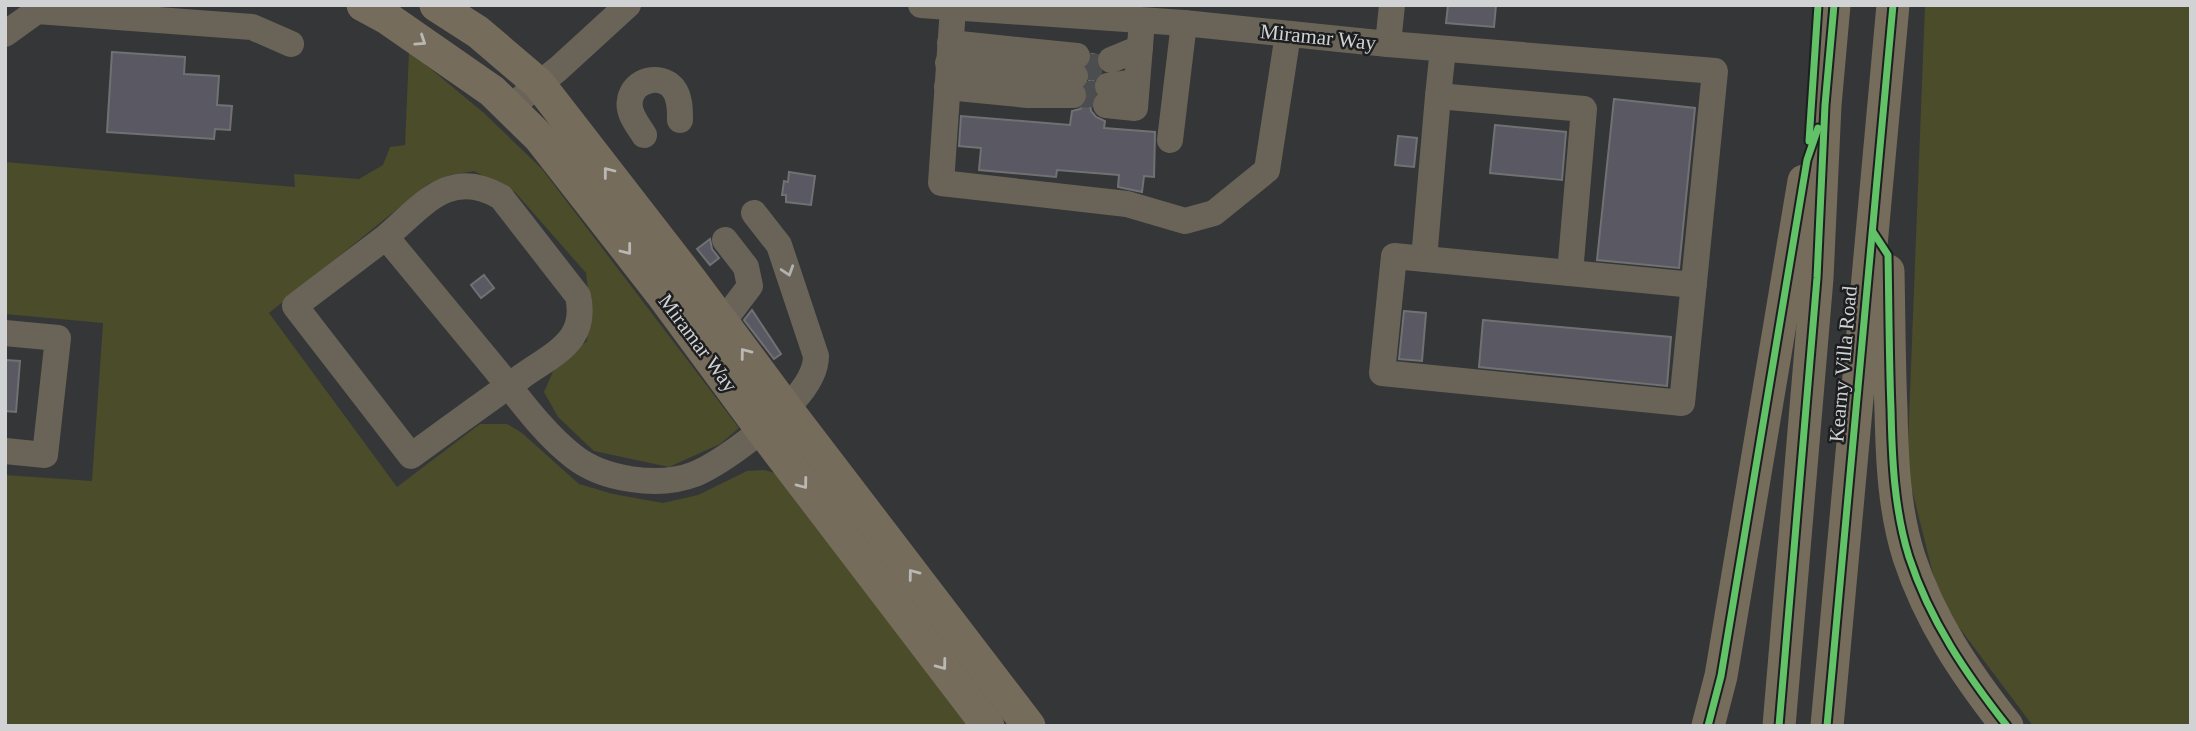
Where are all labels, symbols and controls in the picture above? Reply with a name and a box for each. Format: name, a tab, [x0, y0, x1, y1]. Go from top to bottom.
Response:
street label: Miramar Way	[1259, 19, 1378, 55]
one-way arrow	[413, 33, 426, 45]
one-way arrow	[603, 167, 616, 180]
one-way arrow	[619, 242, 632, 254]
one-way arrow	[780, 264, 794, 276]
street label: Kearny Villa Road	[1824, 284, 1862, 443]
street label: Miramar Way	[653, 289, 743, 397]
one-way arrow	[741, 348, 753, 361]
one-way arrow	[795, 476, 808, 489]
one-way arrow	[908, 570, 921, 582]
one-way arrow	[933, 657, 946, 669]

